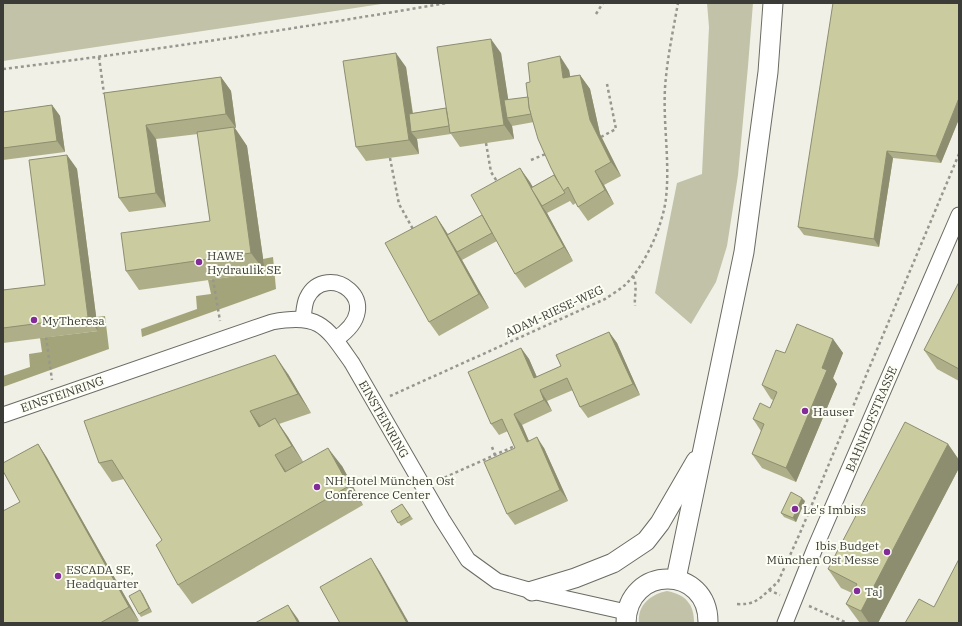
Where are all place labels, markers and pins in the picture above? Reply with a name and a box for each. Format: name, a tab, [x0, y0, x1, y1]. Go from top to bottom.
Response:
place label: HAWE Hydraulik SE	[207, 248, 281, 277]
marker: HAWE Hydraulik SE	[194, 257, 204, 267]
place label: MyTheresa	[42, 313, 105, 328]
marker: MyTheresa	[29, 315, 39, 325]
place label: Hauser	[813, 404, 855, 419]
marker: Hauser	[800, 406, 810, 416]
place label: NH Hotel München Ost Conference Center	[325, 473, 455, 502]
marker: NH Hotel München Ost Conference Center	[312, 482, 322, 492]
place label: Le's Imbiss	[803, 502, 866, 517]
marker: Le's Imbiss	[790, 504, 800, 514]
place label: Ibis Budget München Ost Messe	[767, 538, 879, 567]
marker: Ibis Budget München Ost Messe	[882, 547, 892, 557]
place label: ESCADA SE, Headquarter	[66, 562, 139, 591]
marker: ESCADA SE, Headquarter	[53, 571, 63, 581]
place label: Taj	[865, 584, 883, 599]
marker: Taj	[852, 586, 862, 596]

